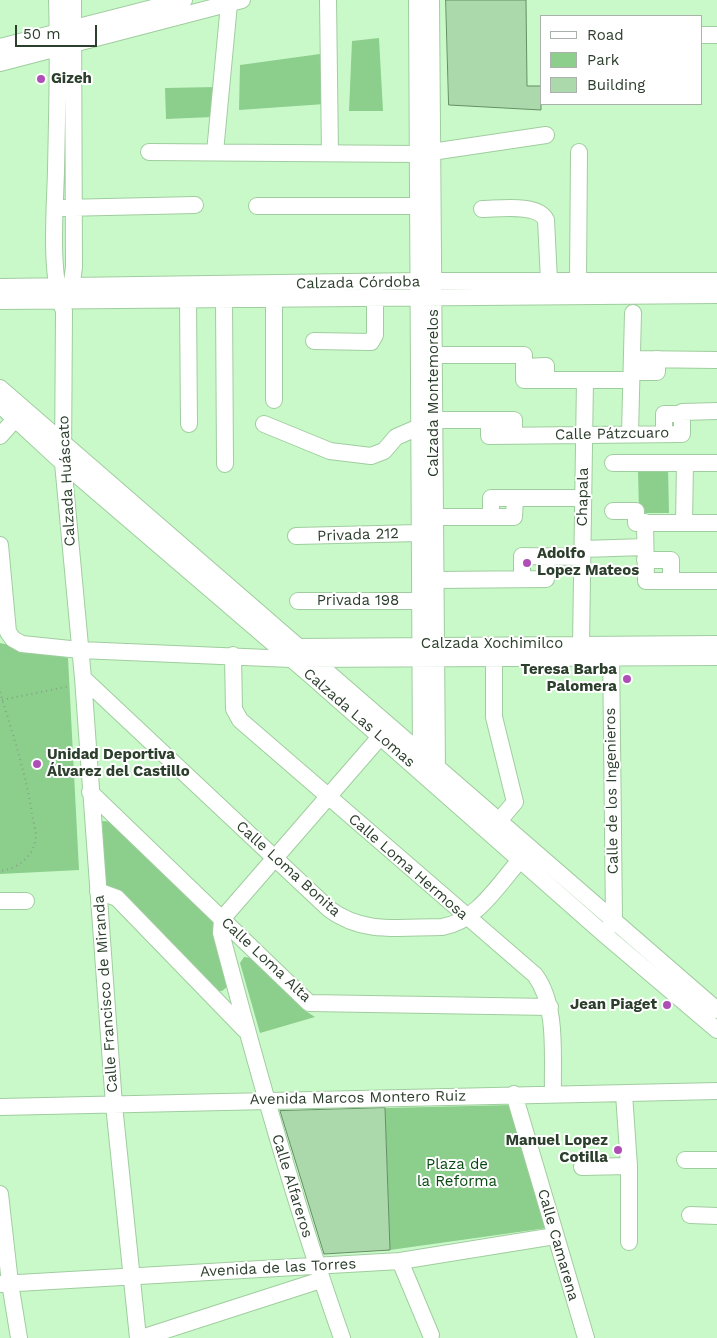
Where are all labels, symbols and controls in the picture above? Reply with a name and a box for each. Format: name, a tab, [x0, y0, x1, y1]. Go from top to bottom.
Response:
scale bar	[18, 15, 100, 47]
legend	[540, 15, 702, 105]
text: 50 m	[23, 25, 60, 43]
text: Road	[587, 26, 624, 44]
text: Park	[587, 51, 619, 69]
place label: Gizeh	[51, 70, 92, 88]
marker: Gizeh	[35, 73, 47, 85]
text: Building	[587, 76, 645, 94]
street label: Calzada Córdoba	[296, 273, 420, 293]
street label: Calzada Montemorelos	[425, 309, 443, 477]
street label: Calzada Huáscato	[55, 415, 79, 547]
street label: Calle Pátzcuaro	[555, 424, 669, 444]
street label: Chapala	[573, 467, 593, 527]
street label: Privada 212	[317, 525, 399, 545]
place label: Adolfo Lopez Mateos	[537, 545, 639, 580]
marker: Adolfo Lopez Mateos	[521, 557, 533, 569]
street label: Privada 198	[317, 592, 399, 610]
street label: Calzada Xochimilco	[421, 635, 563, 653]
place label: Teresa Barba Palomera	[520, 661, 617, 696]
street label: Calzada Las Lomas	[300, 665, 418, 771]
marker: Teresa Barba Palomera	[621, 673, 633, 685]
street label: Calle de los Ingenieros	[602, 708, 622, 874]
place label: Unidad Deportiva Álvarez del Castillo	[47, 746, 190, 781]
marker: Unidad Deportiva Álvarez del Castillo	[31, 758, 43, 770]
street label: Calle Loma Hermosa	[344, 810, 472, 924]
street label: Calle Loma Bonita	[232, 817, 344, 921]
street label: Calle Francisco de Miranda	[90, 894, 122, 1094]
street label: Calle Loma Alta	[217, 914, 315, 1006]
place label: Jean Piaget	[570, 996, 657, 1014]
marker: Jean Piaget	[661, 999, 673, 1011]
street label: Avenida Marcos Montero Ruiz	[250, 1087, 466, 1109]
street label: Calle Alfareros	[268, 1132, 316, 1240]
place label: Manuel Lopez Cotilla	[505, 1132, 608, 1167]
marker: Manuel Lopez Cotilla	[612, 1144, 624, 1156]
park label: Plaza de la Reforma	[417, 1156, 497, 1191]
street label: Calle Camarena	[533, 1187, 583, 1303]
street label: Avenida de las Torres	[199, 1255, 357, 1281]

